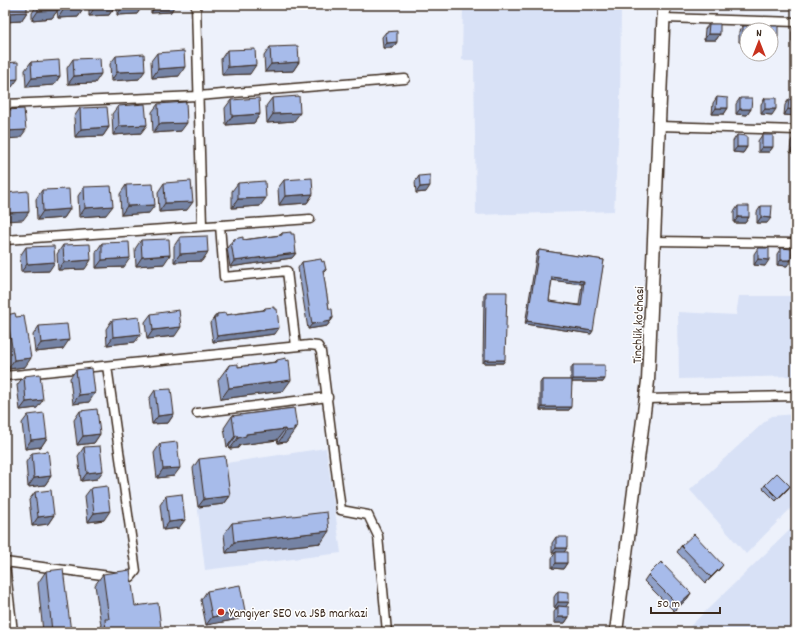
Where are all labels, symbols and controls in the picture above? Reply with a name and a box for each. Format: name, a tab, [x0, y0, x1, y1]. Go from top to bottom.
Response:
north arrow	[739, 22, 779, 62]
text: N	[756, 26, 762, 42]
street label: Tinchlik ko'chasi	[629, 285, 650, 364]
scale bar	[651, 589, 720, 615]
text: 50 m	[657, 596, 680, 613]
place label: Yangiyer SEO va JSB markazi	[229, 605, 368, 624]
marker: Yangiyer SEO va JSB markazi	[216, 607, 226, 617]

